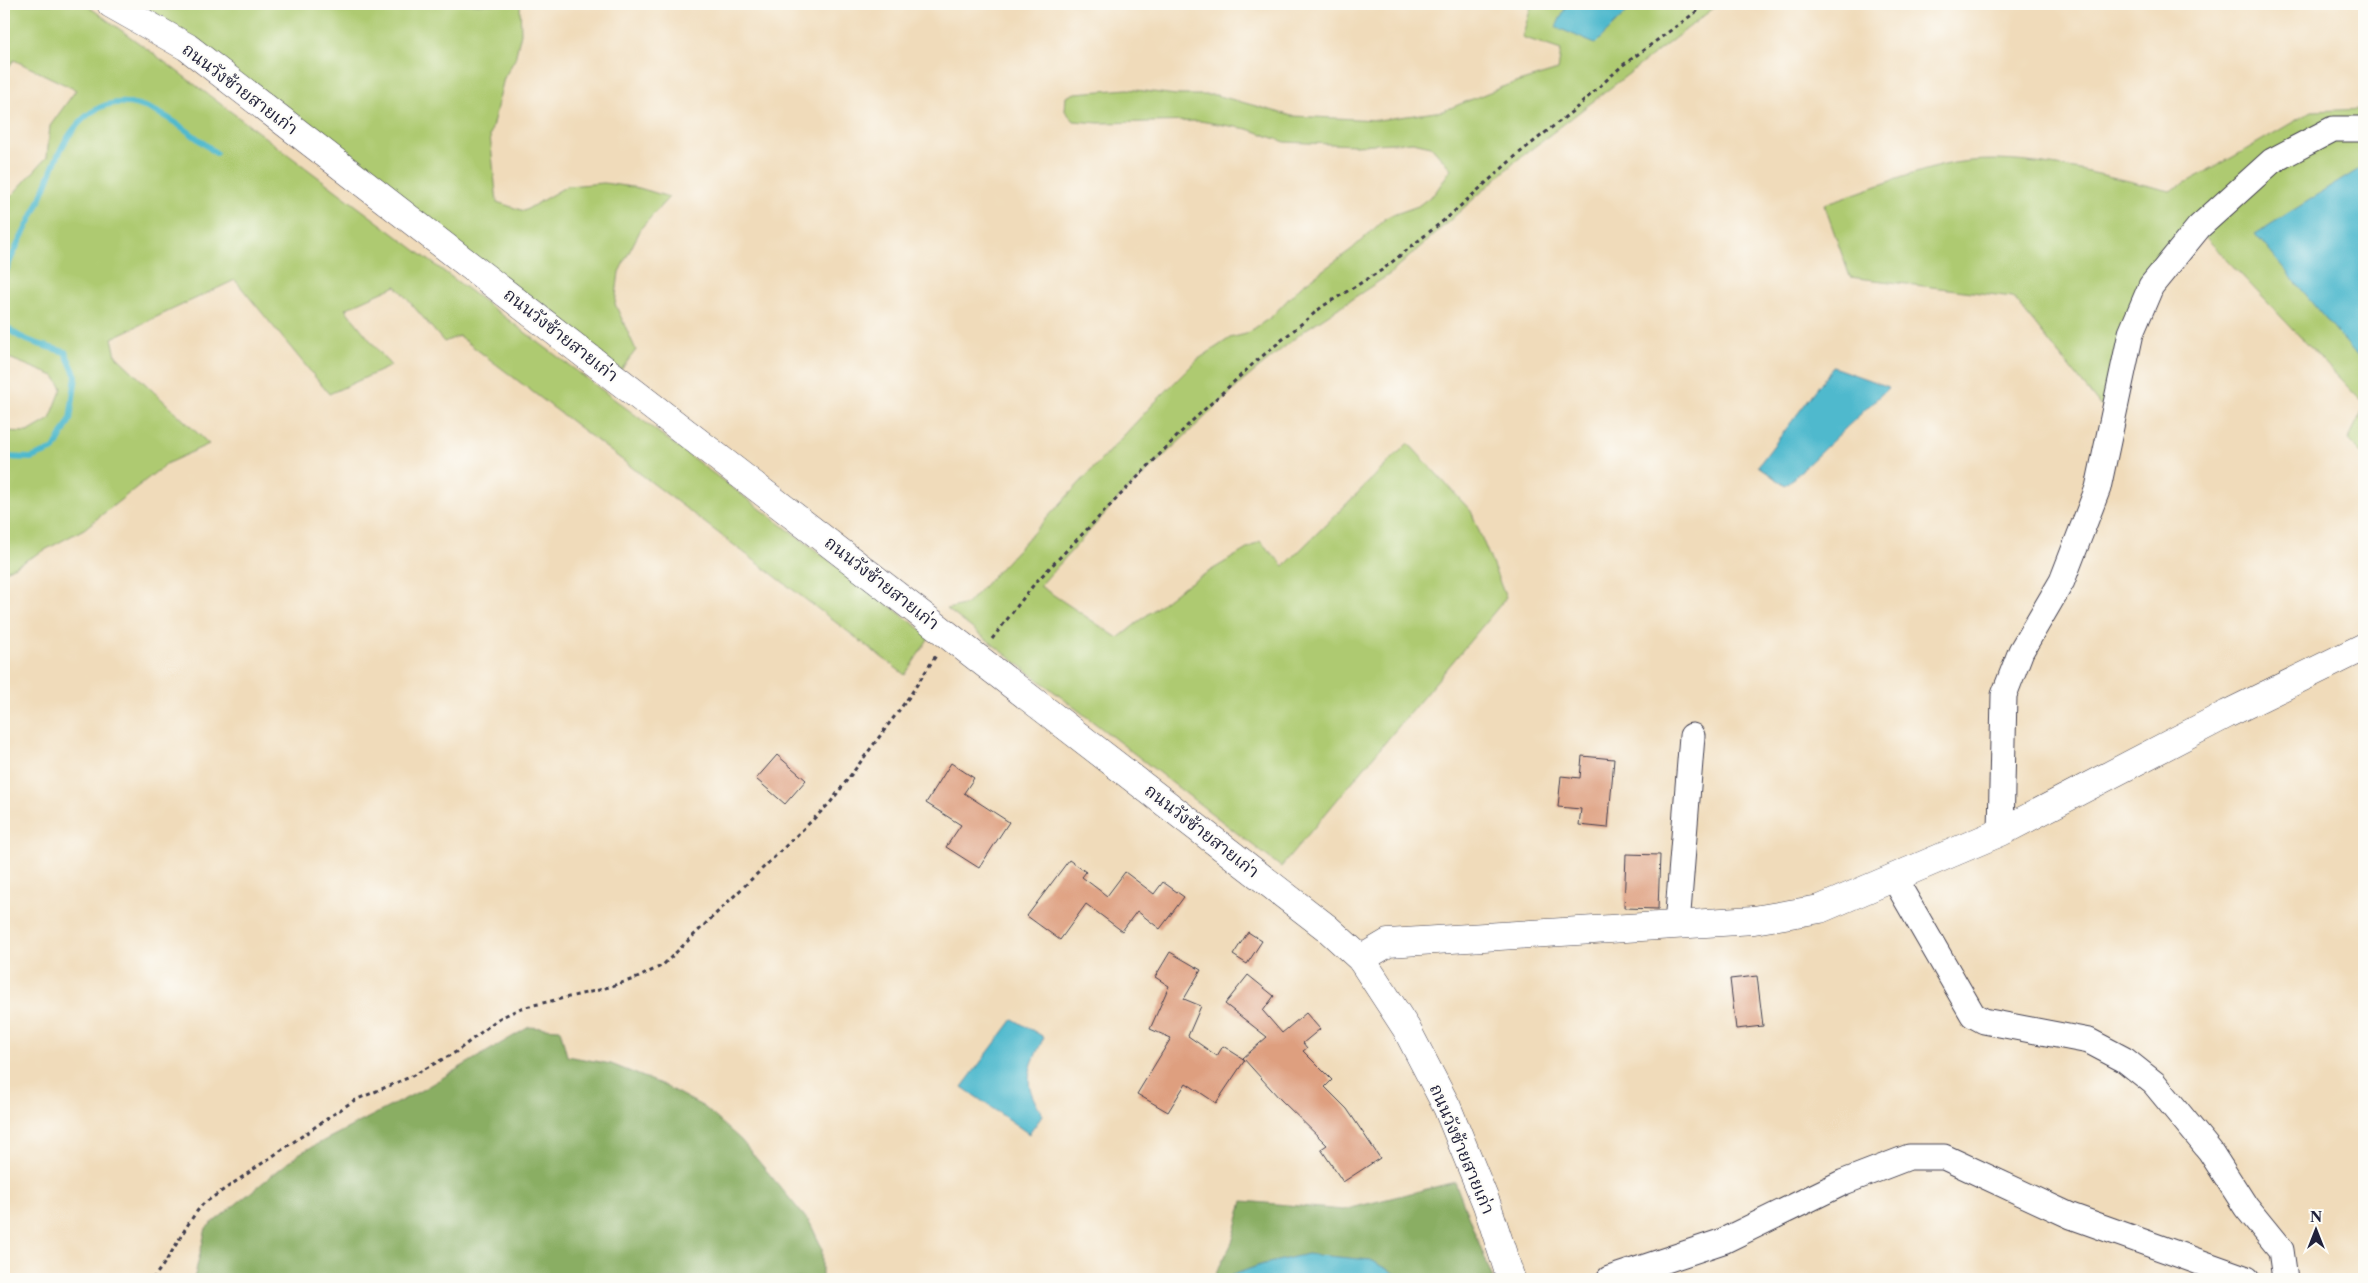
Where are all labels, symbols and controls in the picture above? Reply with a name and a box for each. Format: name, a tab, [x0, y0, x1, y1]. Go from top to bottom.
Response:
street label: ถนนวังซ้ายสายเก่า	[178, 38, 302, 140]
street label: ถนนวังซ้ายสายเก่า	[499, 283, 623, 387]
street label: ถนนวังซ้ายสายเก่า	[820, 531, 944, 635]
street label: ถนนวังซ้ายสายเก่า	[1140, 779, 1264, 883]
street label: ถนนวังซ้ายสายเก่า	[1425, 1081, 1499, 1217]
north arrow	[2290, 1206, 2340, 1256]
text: N	[2310, 1208, 2322, 1226]

